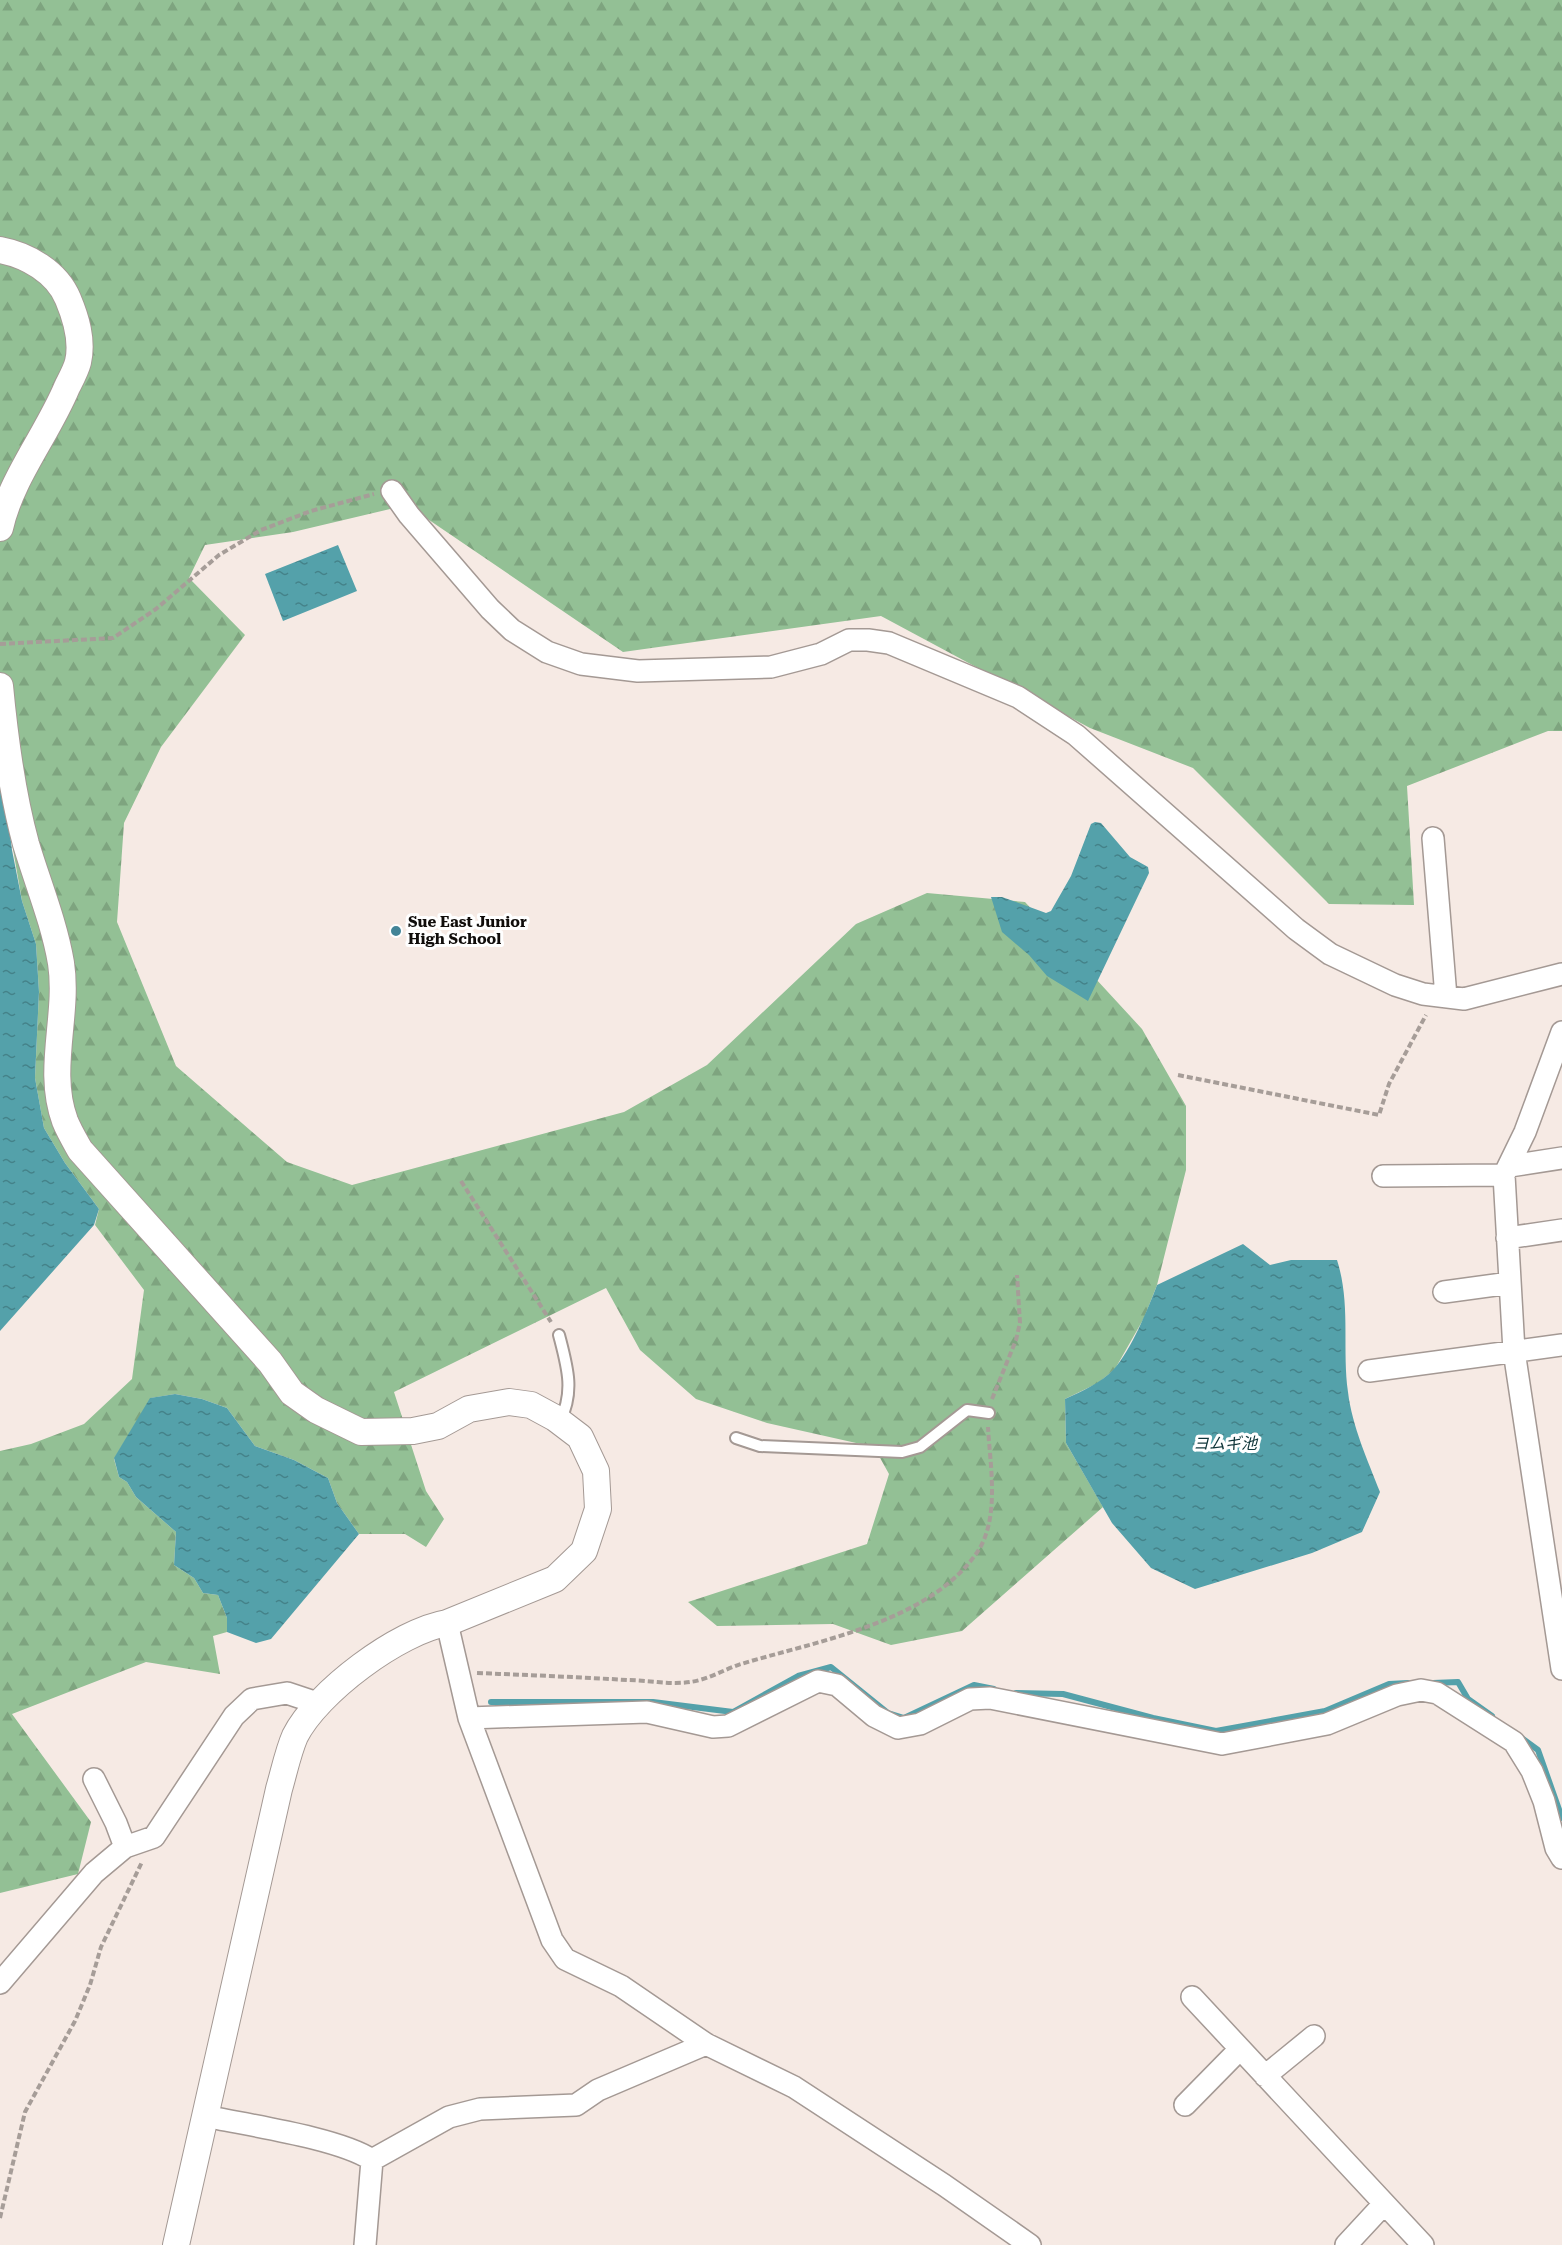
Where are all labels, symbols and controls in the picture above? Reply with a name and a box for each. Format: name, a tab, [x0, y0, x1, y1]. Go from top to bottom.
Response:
place label: Sue East Junior High School	[408, 913, 527, 948]
marker: Sue East Junior High School	[389, 924, 403, 938]
water label: ヨムギ池	[1193, 1434, 1259, 1453]

